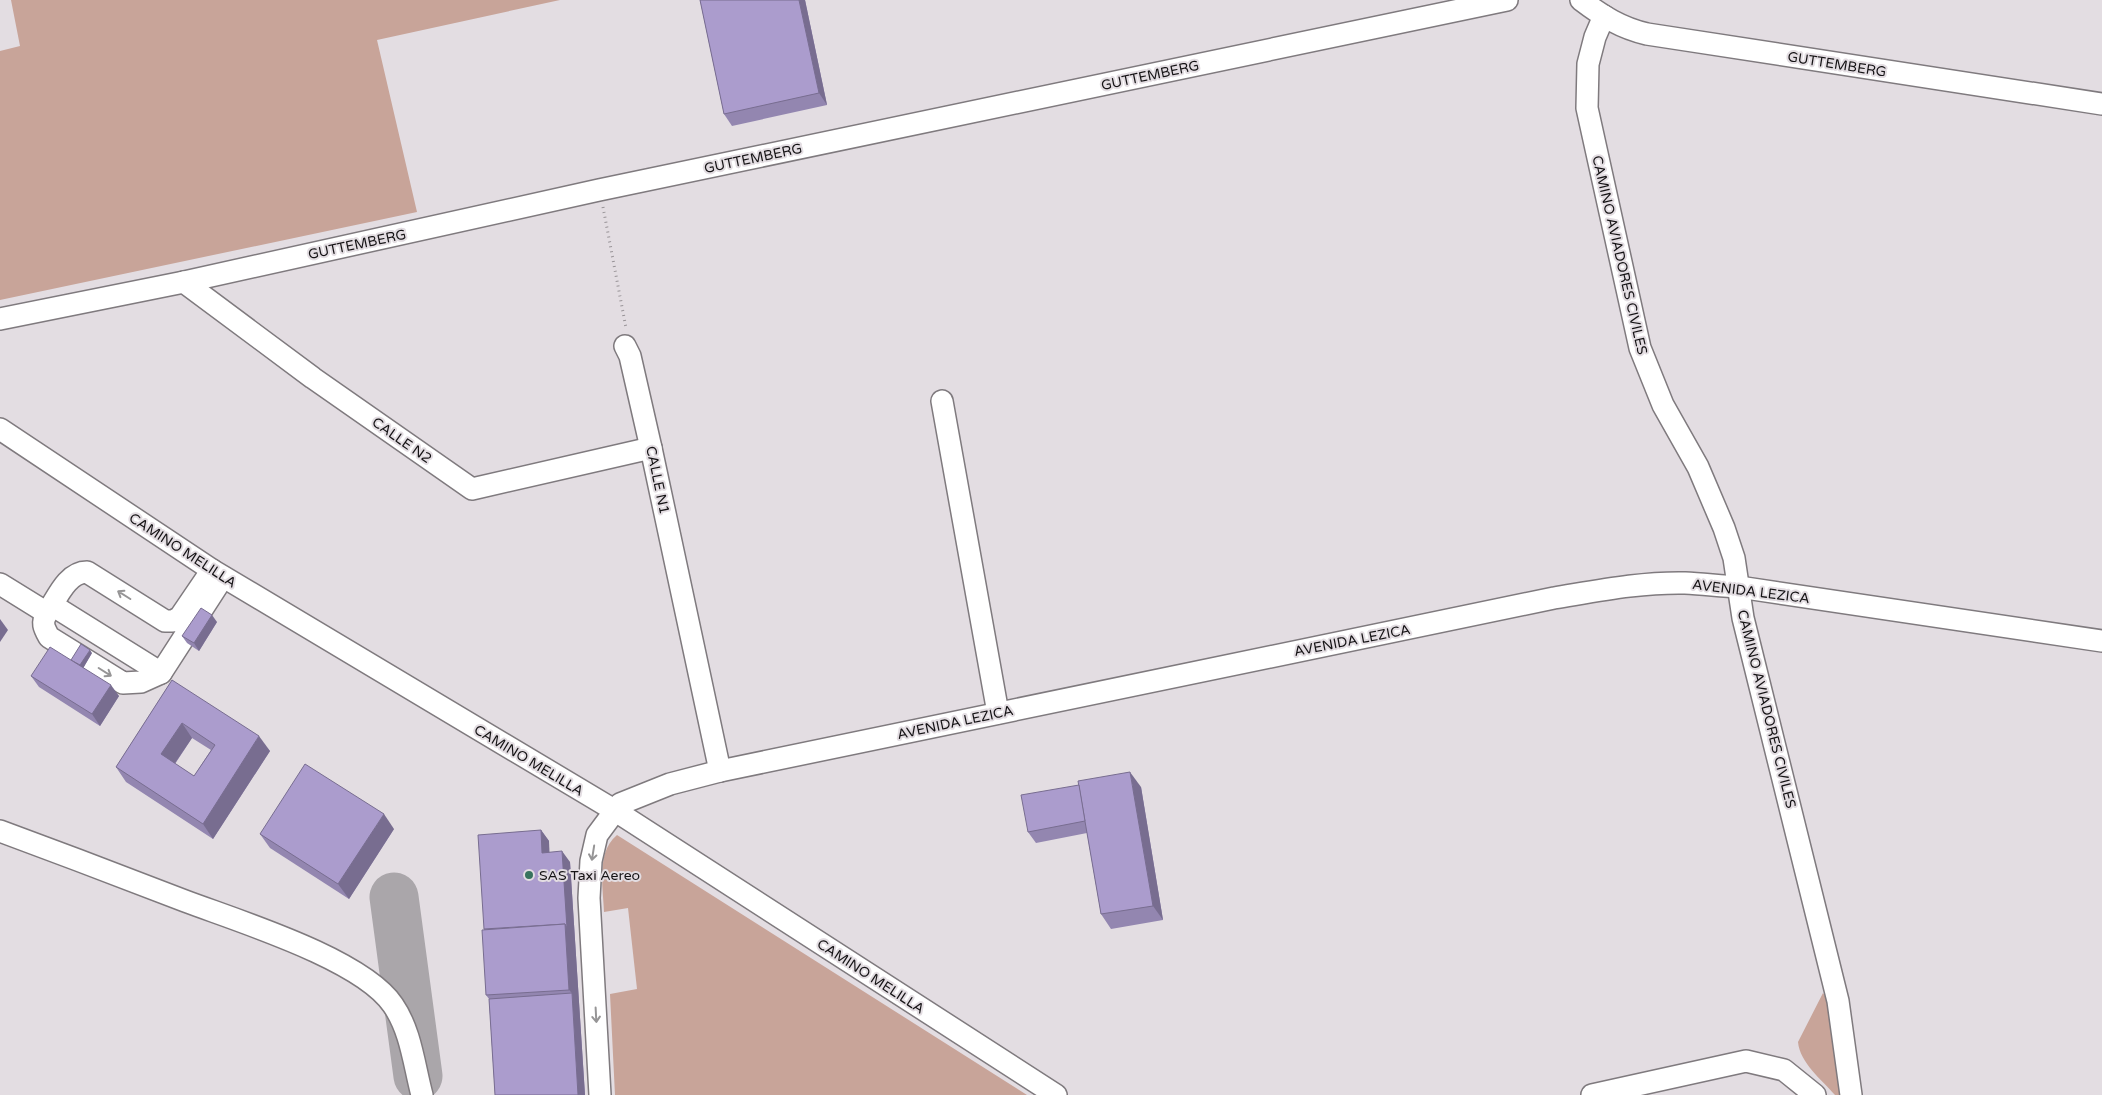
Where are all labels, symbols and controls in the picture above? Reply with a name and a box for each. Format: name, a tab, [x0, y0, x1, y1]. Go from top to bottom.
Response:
street label: GUTTEMBERG	[1786, 48, 1888, 81]
street label: GUTTEMBERG	[1099, 57, 1201, 94]
street label: GUTTEMBERG	[702, 140, 804, 177]
street label: CAMINO AVIADORES CIVILES	[1588, 154, 1651, 357]
street label: GUTTEMBERG	[306, 226, 408, 263]
street label: CALLE N2	[369, 414, 435, 467]
street label: CALLE N1	[642, 445, 673, 516]
street label: CAMINO MELILLA	[126, 509, 240, 592]
street label: AVENIDA LEZICA	[1691, 576, 1811, 607]
one-way arrow	[117, 590, 131, 600]
street label: CAMINO AVIADORES CIVILES	[1734, 608, 1800, 811]
street label: AVENIDA LEZICA	[1292, 621, 1412, 660]
one-way arrow	[98, 668, 112, 678]
street label: AVENIDA LEZICA	[896, 702, 1015, 743]
street label: CAMINO MELILLA	[471, 721, 587, 800]
one-way arrow	[587, 845, 597, 861]
place label: SAS Taxi Aereo	[539, 867, 640, 884]
marker: SAS Taxi Aereo	[523, 869, 535, 881]
street label: CAMINO MELILLA	[814, 935, 928, 1018]
one-way arrow	[591, 1007, 600, 1023]

